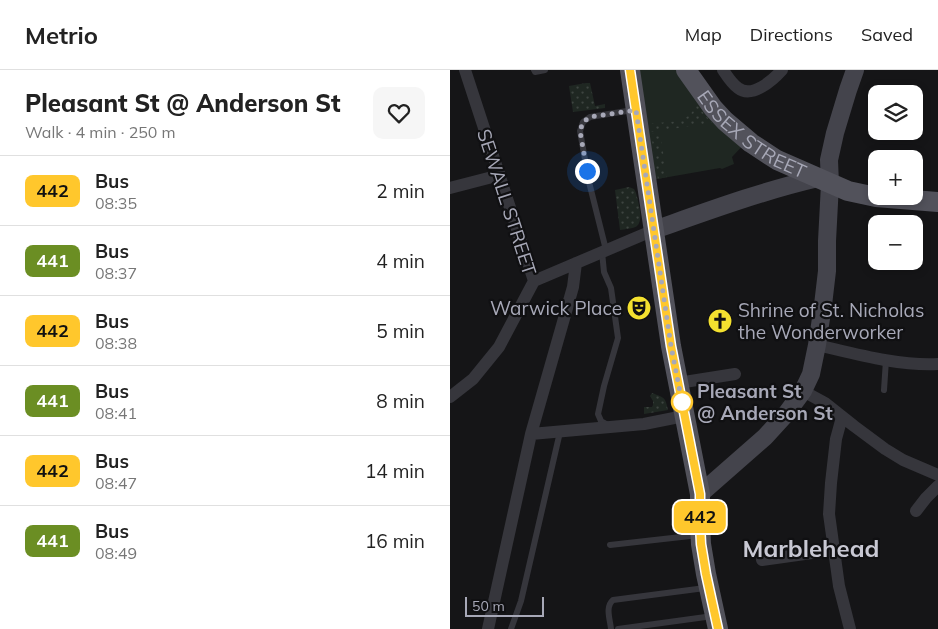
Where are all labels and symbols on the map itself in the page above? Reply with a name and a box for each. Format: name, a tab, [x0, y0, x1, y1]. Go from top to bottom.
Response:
street label: ESSEX STREET	[692, 86, 811, 184]
street label: SEWALL STREET	[472, 126, 542, 279]
your location	[575, 159, 600, 184]
theatre icon: Warwick Place	[626, 295, 652, 321]
place label: Warwick Place	[490, 296, 622, 320]
place label: Shrine of St. Nicholas the Wonderworker	[738, 298, 924, 344]
church icon: Shrine of St. Nicholas the Wonderworker	[707, 308, 733, 334]
place label: Pleasant St @ Anderson St	[697, 379, 833, 425]
marker: Pleasant St @ Anderson St	[671, 391, 693, 413]
line badge: 442	[671, 501, 729, 533]
district label: Marblehead	[743, 533, 879, 563]
scale bar	[465, 594, 544, 617]

